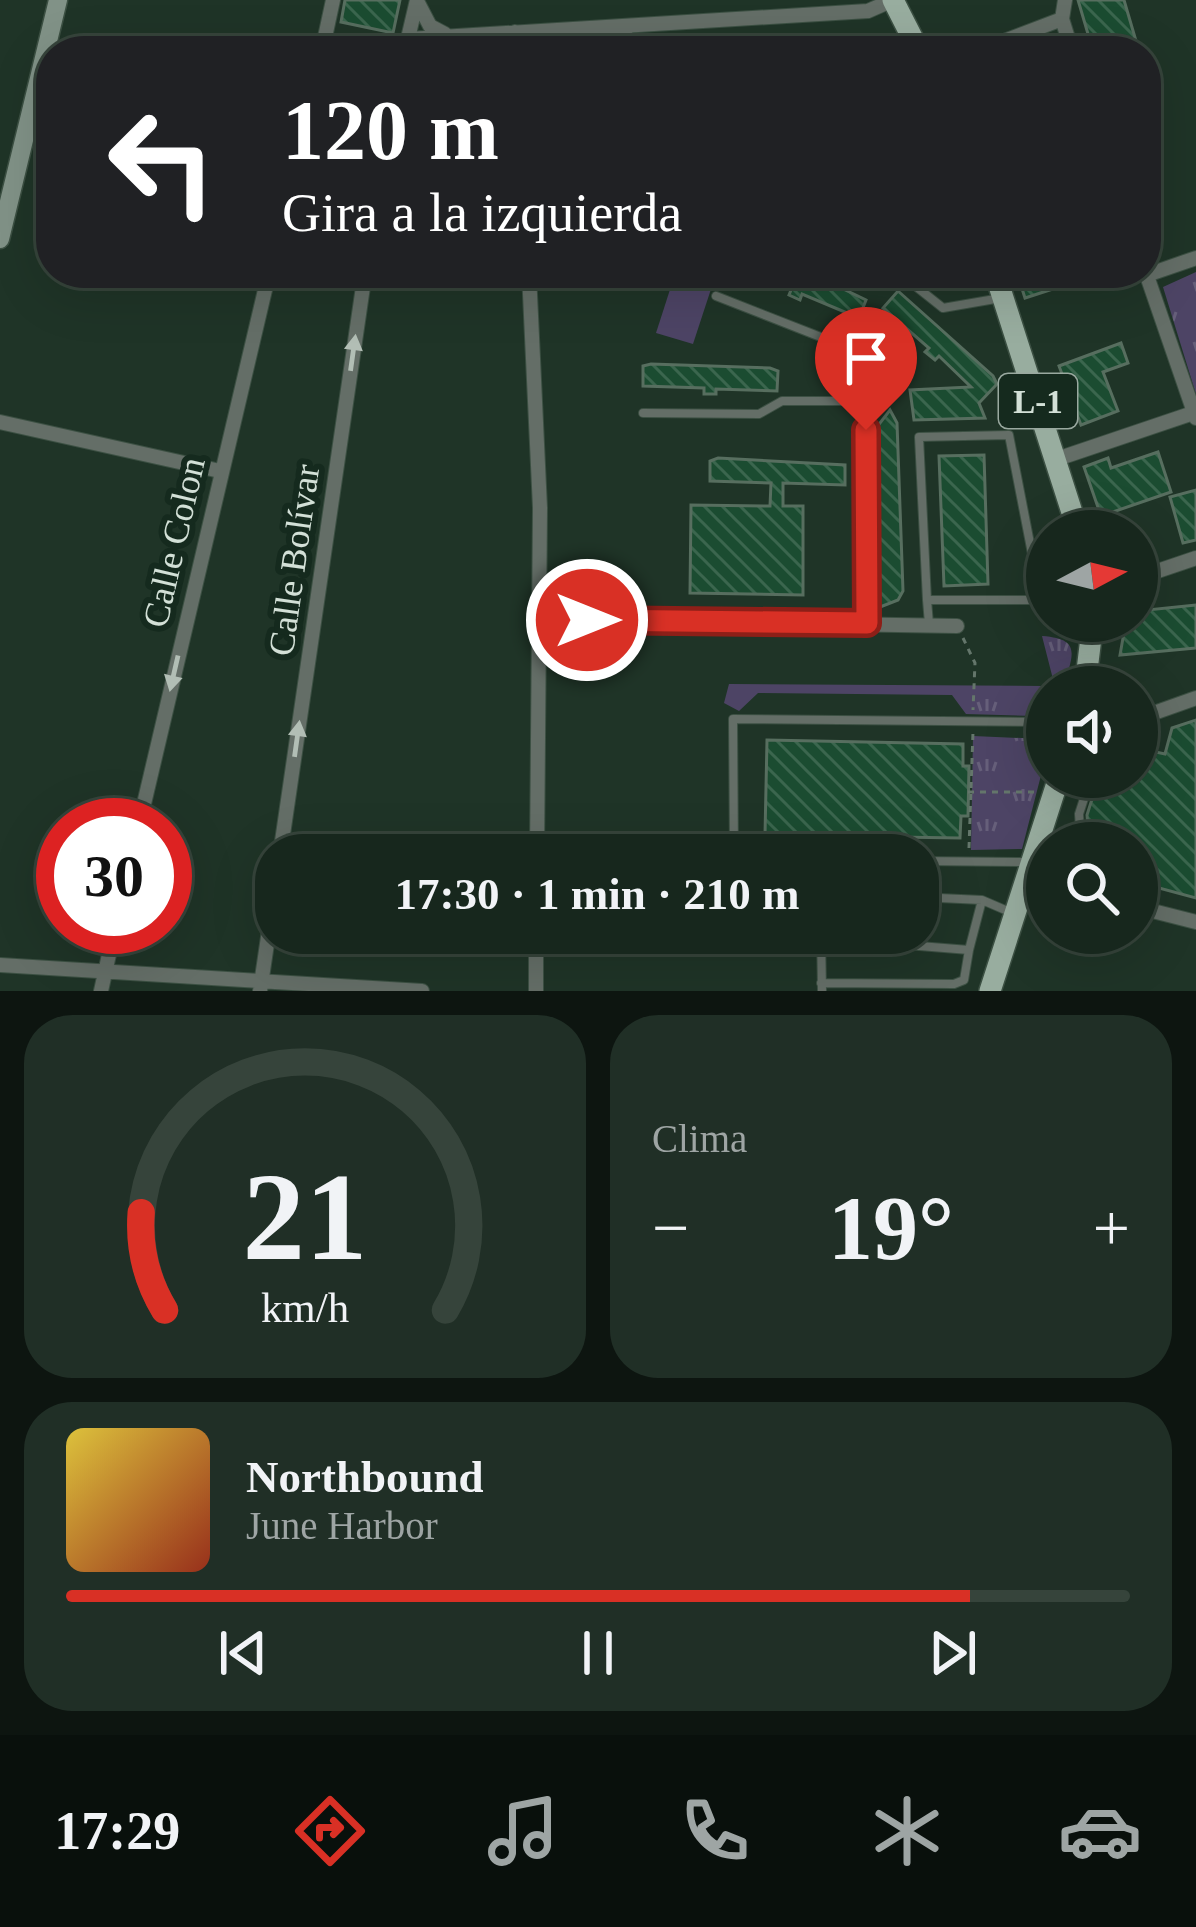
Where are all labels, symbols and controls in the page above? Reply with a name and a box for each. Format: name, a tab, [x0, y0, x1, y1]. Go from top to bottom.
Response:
icon: left	[84, 84, 240, 240]
text: 120 m	[282, 84, 499, 177]
text: Gira a la izquierda	[282, 183, 682, 243]
pin	[815, 307, 917, 430]
icon: arrive	[833, 325, 899, 391]
one-way arrow	[344, 334, 363, 372]
road number: L-1	[999, 374, 1077, 428]
street label: Calle Colon	[135, 453, 213, 631]
street label: Calle Bolívar	[261, 462, 327, 658]
north arrow	[1026, 510, 1158, 642]
map controls	[1026, 510, 1158, 954]
position arrow	[524, 557, 650, 683]
one-way arrow	[163, 654, 182, 692]
button: sound	[1026, 666, 1158, 798]
one-way arrow	[288, 720, 307, 757]
speed limit sign: 30	[36, 798, 192, 954]
button: search	[1026, 822, 1158, 954]
text: 17:30 · 1 min · 210 m	[395, 869, 800, 919]
text: Clima	[652, 1117, 747, 1160]
text: 21	[243, 1148, 367, 1286]
text: 19°	[828, 1179, 954, 1278]
text: −	[652, 1191, 689, 1264]
text: +	[1093, 1191, 1130, 1264]
text: km/h	[261, 1283, 349, 1330]
text: Northbound	[246, 1452, 484, 1502]
text: June Harbor	[246, 1504, 438, 1547]
icon: previous	[210, 1620, 276, 1686]
icon: pause	[565, 1620, 631, 1686]
icon: next	[920, 1620, 986, 1686]
icon: directions	[288, 1789, 372, 1873]
icon: music	[481, 1789, 565, 1873]
icon: phone	[673, 1789, 757, 1873]
icon: climate	[865, 1789, 949, 1873]
icon: car	[1058, 1789, 1142, 1873]
text: 17:29	[54, 1801, 180, 1861]

